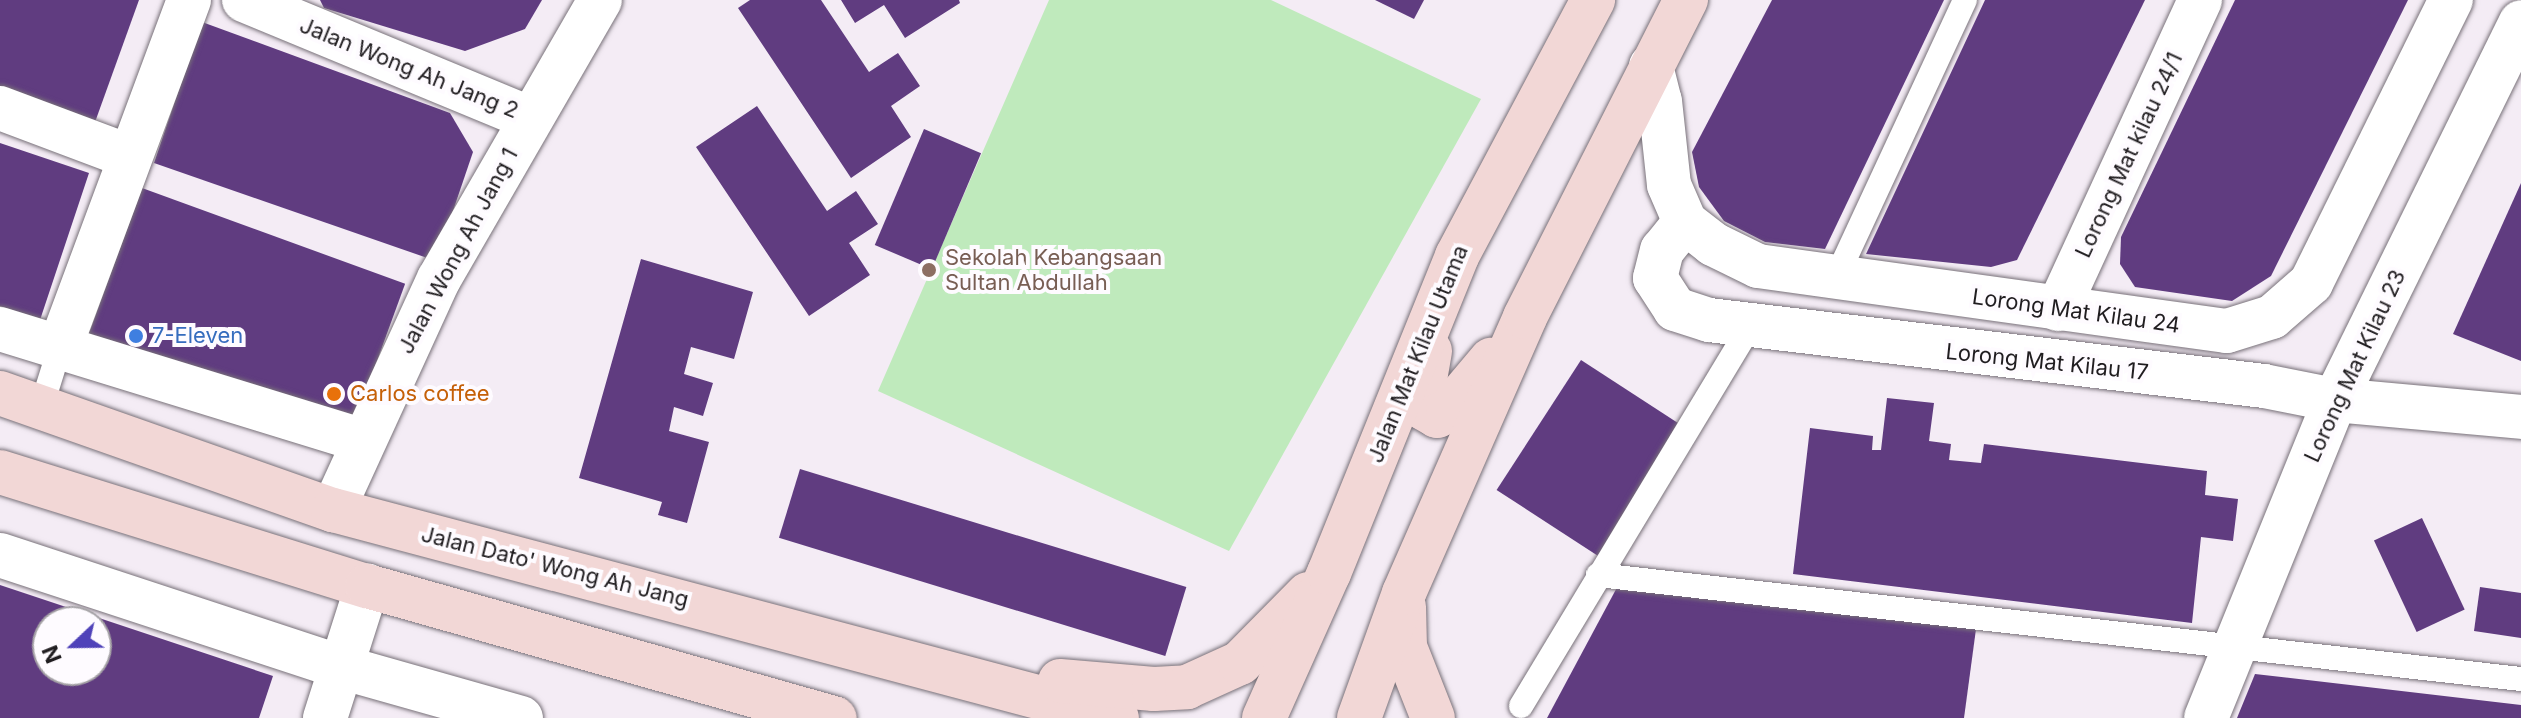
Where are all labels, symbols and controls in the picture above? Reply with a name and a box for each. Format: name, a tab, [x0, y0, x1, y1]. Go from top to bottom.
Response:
street label: Jalan Wong Ah Jang 2	[296, 12, 522, 124]
street label: Lorong Mat kilau 24/1	[2070, 48, 2188, 262]
street label: Jalan Wong Ah Jang 1	[393, 144, 523, 358]
street label: Jalan Mat Kilau Utama	[1362, 241, 1474, 467]
place label: Sekolah Kebangsaan Sultan Abdullah	[945, 244, 1162, 296]
marker: Sekolah Kebangsaan Sultan Abdullah	[920, 261, 938, 279]
street label: Lorong Mat Kilau 23	[2299, 266, 2411, 466]
street label: Lorong Mat Kilau 24	[1970, 283, 2182, 339]
place label: 7-Eleven	[152, 323, 243, 349]
marker: 7-Eleven	[127, 327, 145, 345]
street label: Lorong Mat Kilau 17	[1944, 338, 2150, 386]
place label: Carlos coffee	[350, 381, 490, 407]
marker: Carlos coffee	[325, 385, 343, 403]
street label: Jalan Dato' Wong Ah Jang	[418, 521, 692, 613]
north arrow	[32, 606, 112, 686]
text: N	[36, 642, 67, 667]

